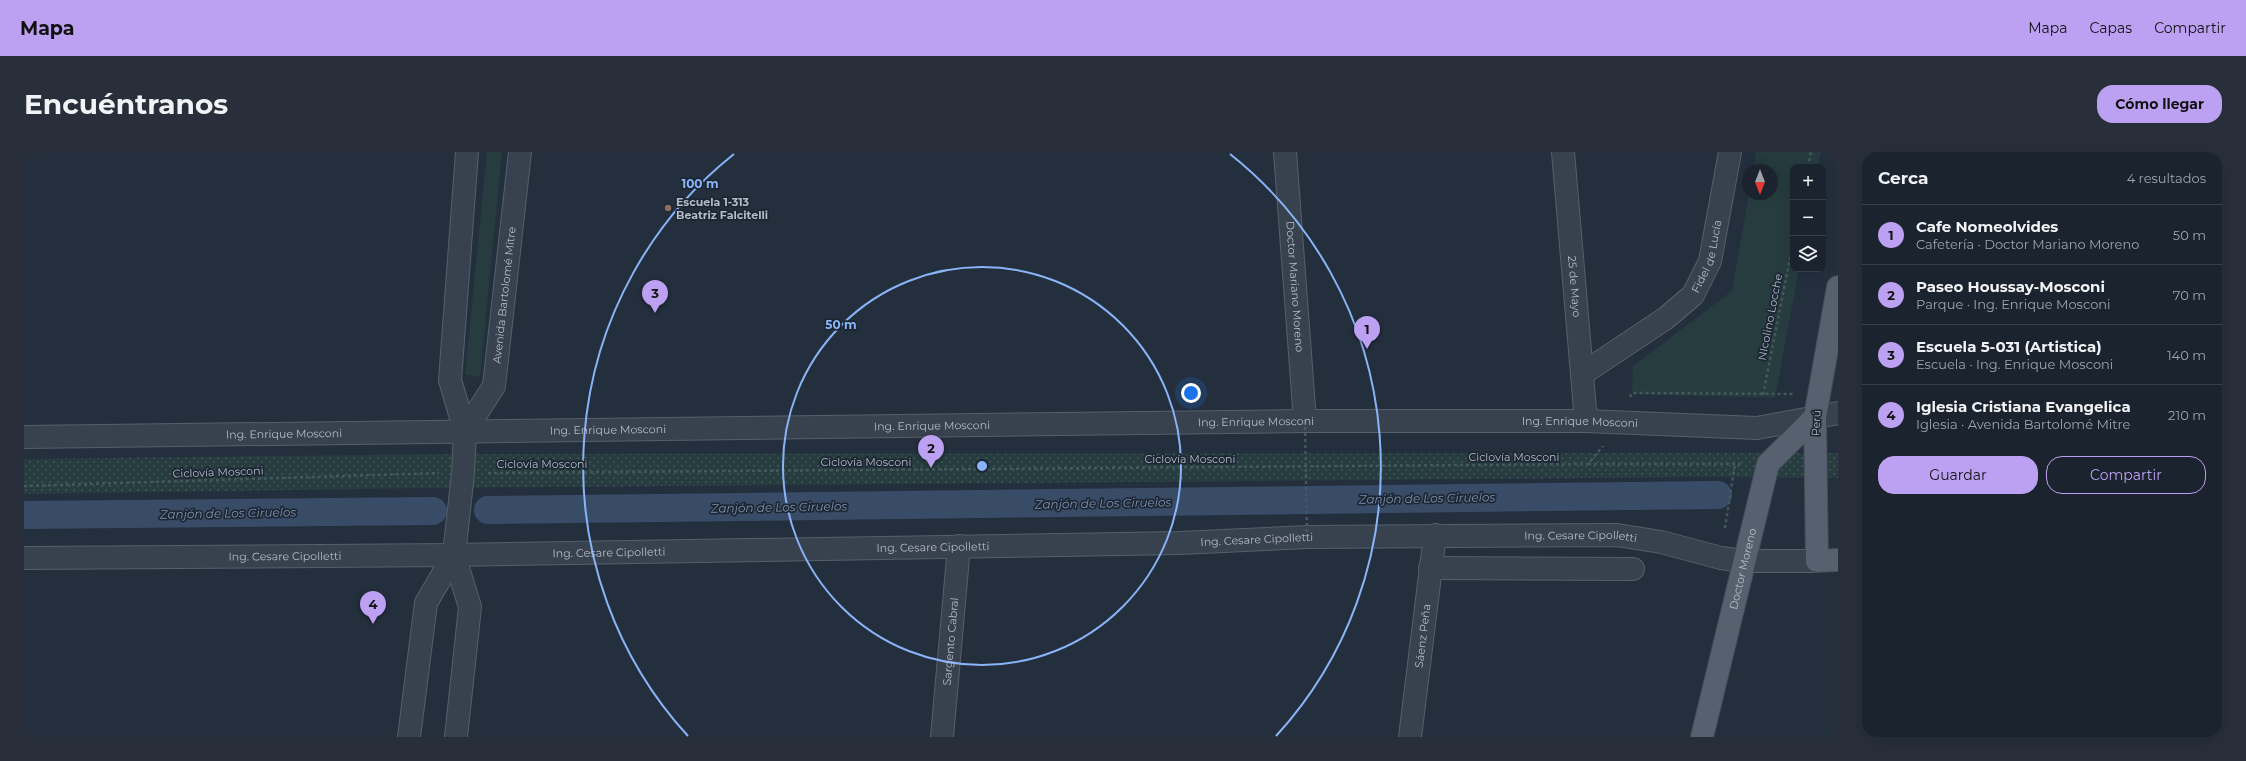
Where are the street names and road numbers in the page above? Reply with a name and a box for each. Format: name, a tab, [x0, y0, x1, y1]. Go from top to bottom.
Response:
street label: Fidel de Lucía	[1688, 219, 1724, 295]
street label: Doctor Mariano Moreno	[1283, 221, 1307, 353]
street label: Avenida Bartolomé Mitre	[490, 226, 519, 364]
street label: 25 de Mayo	[1565, 255, 1584, 318]
street label: NIcolino Locche	[1755, 272, 1785, 362]
street label: Perú	[1808, 410, 1824, 436]
street label: Ing. Enrique Mosconi	[1198, 414, 1314, 429]
street label: Ing. Enrique Mosconi	[1522, 414, 1638, 430]
street label: Ing. Enrique Mosconi	[874, 418, 990, 433]
street label: Ing. Enrique Mosconi	[550, 422, 666, 437]
street label: Ing. Enrique Mosconi	[226, 426, 342, 441]
street label: Ciclovía Mosconi	[1468, 450, 1560, 464]
street label: Ciclovía Mosconi	[1144, 452, 1236, 466]
street label: Ciclovía Mosconi	[820, 455, 912, 469]
street label: Ciclovía Mosconi	[496, 457, 588, 471]
street label: Ciclovía Mosconi	[172, 463, 264, 481]
street label: Doctor Moreno	[1726, 527, 1759, 611]
street label: Ing. Cesare Cipolletti	[1524, 528, 1638, 545]
street label: Ing. Cesare Cipolletti	[1200, 530, 1313, 549]
street label: Ing. Cesare Cipolletti	[876, 539, 990, 555]
street label: Ing. Cesare Cipolletti	[552, 545, 666, 560]
street label: Ing. Cesare Cipolletti	[228, 549, 342, 564]
street label: Sargento Cabral	[940, 597, 961, 686]
street label: Sáenz Peña	[1412, 603, 1433, 669]

